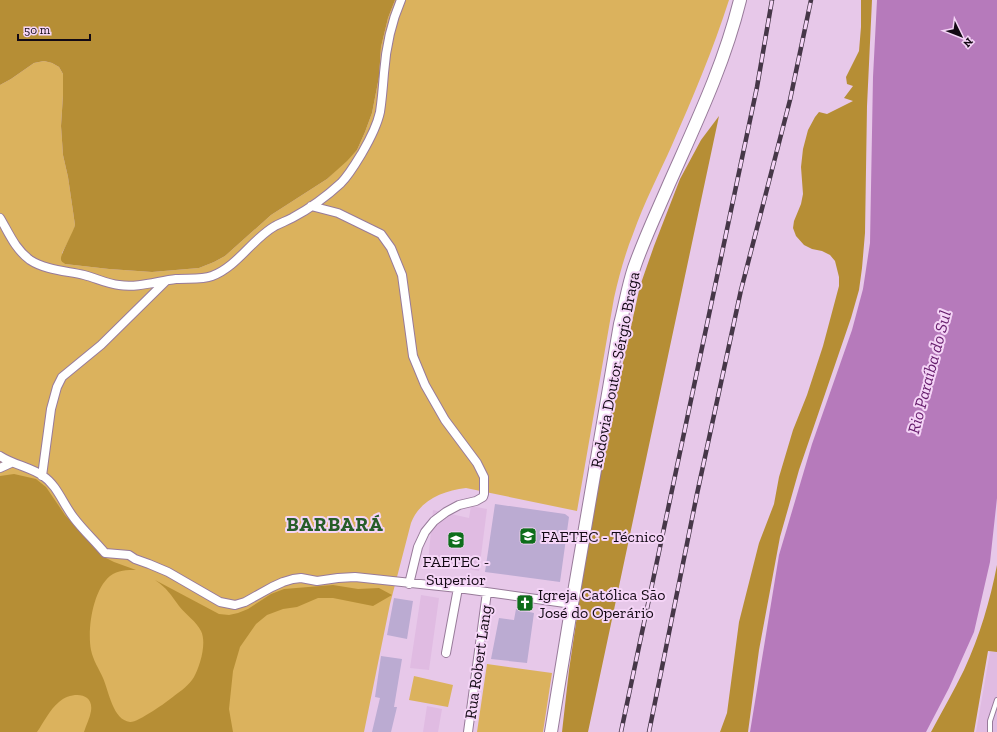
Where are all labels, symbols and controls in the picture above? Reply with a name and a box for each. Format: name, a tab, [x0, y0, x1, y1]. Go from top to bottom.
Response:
scale bar	[18, 16, 90, 42]
north arrow	[941, 16, 981, 56]
text: 50 m	[24, 23, 51, 37]
text: N	[960, 35, 976, 50]
street label: Rodovia Doutor Sérgio Braga	[587, 270, 643, 470]
water label: Rio Paraíba do Sul	[903, 308, 955, 436]
district label: BARBARÁ	[286, 512, 384, 536]
school or university icon: FAETEC - Técnico	[518, 526, 538, 546]
place label: FAETEC - Técnico	[541, 527, 664, 546]
school or university icon: FAETEC - Superior	[446, 530, 466, 550]
place label: FAETEC - Superior	[423, 552, 489, 589]
place label: Igreja Católica São José do Operário	[538, 585, 665, 622]
church icon: Igreja Católica São José do Operário	[515, 593, 535, 613]
street label: Rua Robert Lang	[461, 604, 495, 720]

